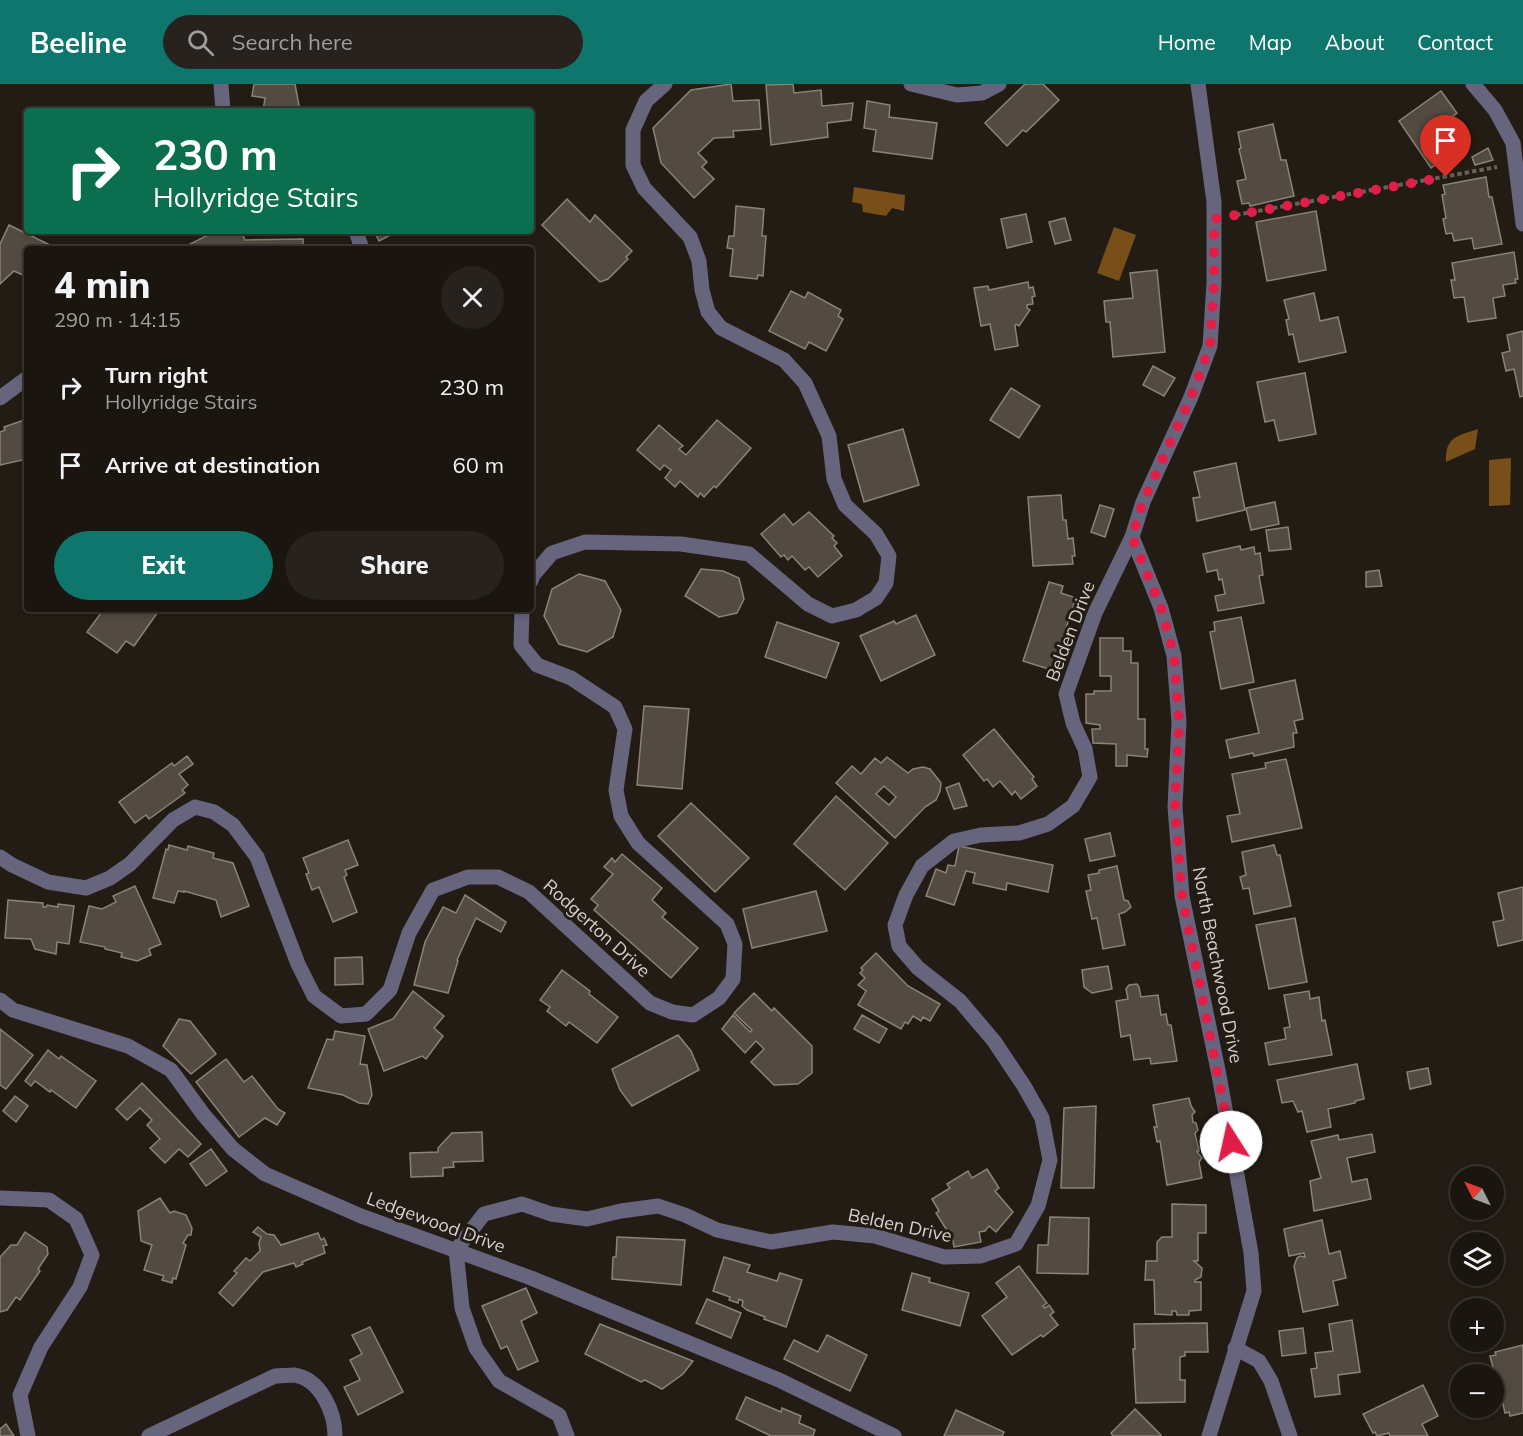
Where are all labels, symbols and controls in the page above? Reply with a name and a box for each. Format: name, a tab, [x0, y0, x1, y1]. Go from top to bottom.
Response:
search box	[163, 15, 583, 69]
text: Beeline	[30, 25, 127, 60]
icon: search	[184, 26, 217, 59]
text: Search here	[232, 28, 353, 56]
text: Home	[1158, 29, 1216, 55]
text: Map	[1249, 29, 1292, 55]
text: About	[1325, 29, 1384, 55]
text: Contact	[1417, 29, 1493, 55]
pin	[1420, 115, 1471, 177]
icon: arrive	[1429, 124, 1462, 157]
text: 230 m	[153, 128, 278, 181]
icon: right	[54, 132, 132, 210]
text: Hollyridge Stairs	[153, 180, 359, 214]
text: 4 min	[54, 262, 150, 307]
button: close	[441, 266, 504, 329]
text: 290 m · 14:15	[54, 307, 180, 332]
text: Turn right	[105, 361, 208, 389]
icon: right	[54, 371, 87, 404]
text: 230 m	[439, 373, 504, 401]
text: Hollyridge Stairs	[105, 389, 257, 414]
icon: arrive	[54, 449, 87, 482]
text: Arrive at destination	[105, 451, 320, 479]
text: 60 m	[453, 451, 504, 479]
button: Exit	[54, 531, 273, 600]
button: Share	[285, 531, 504, 600]
street label: Belden Drive	[1040, 578, 1100, 684]
street label: North Beachwood Drive	[1188, 865, 1248, 1065]
street label: Rodgerton Drive	[539, 874, 655, 982]
position arrow	[1199, 1110, 1263, 1174]
north arrow	[1450, 1166, 1504, 1220]
map controls	[1450, 1166, 1504, 1418]
street label: Ledgewood Drive	[364, 1186, 508, 1258]
street label: Belden Drive	[846, 1203, 954, 1247]
button: layers	[1450, 1232, 1504, 1286]
button: +	[1450, 1298, 1504, 1352]
button: −	[1450, 1364, 1504, 1418]

